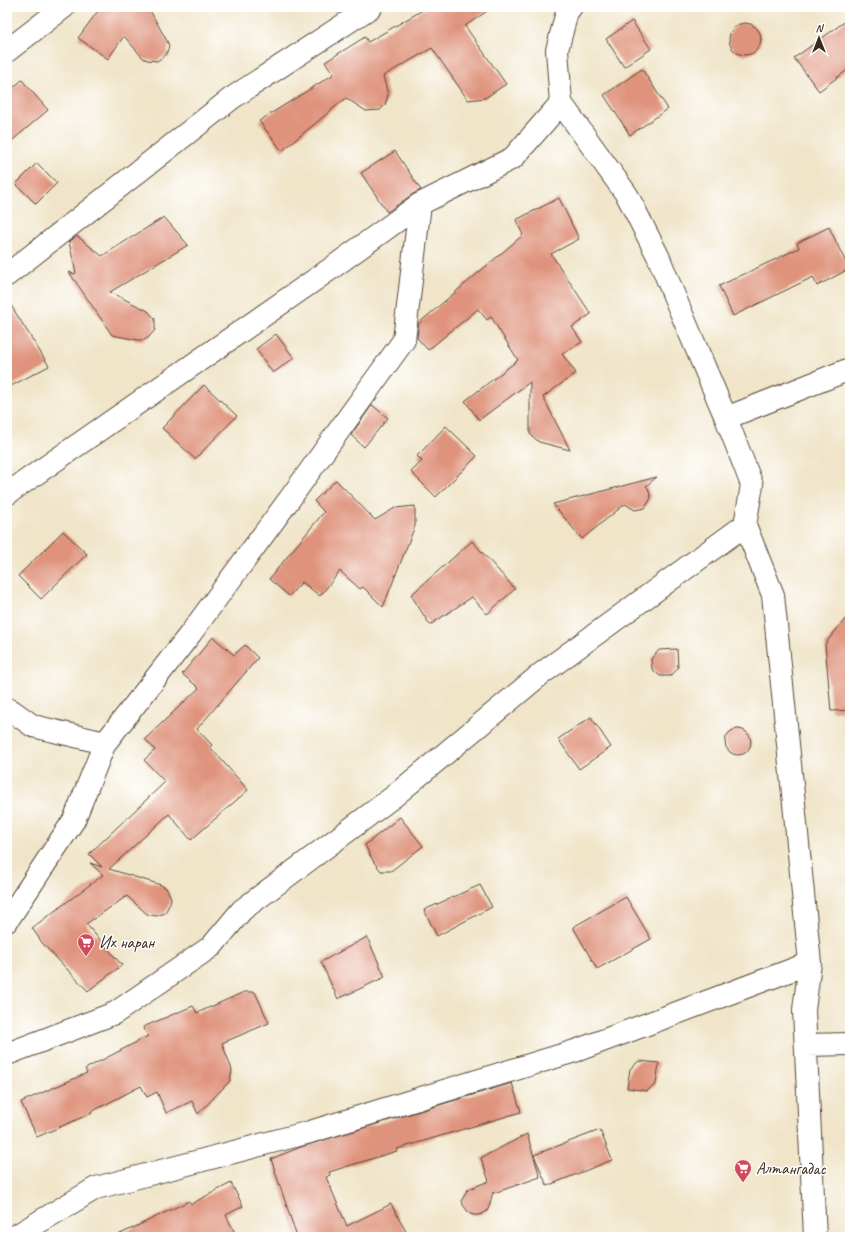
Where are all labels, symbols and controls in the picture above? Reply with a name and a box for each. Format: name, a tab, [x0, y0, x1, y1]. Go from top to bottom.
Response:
north arrow	[799, 18, 839, 58]
text: N	[816, 21, 825, 35]
supermarket icon: Их наран	[76, 932, 96, 957]
place label: Их наран	[99, 932, 155, 953]
supermarket icon: Алтангадас	[733, 1158, 753, 1183]
place label: Алтангадас	[756, 1158, 826, 1179]

